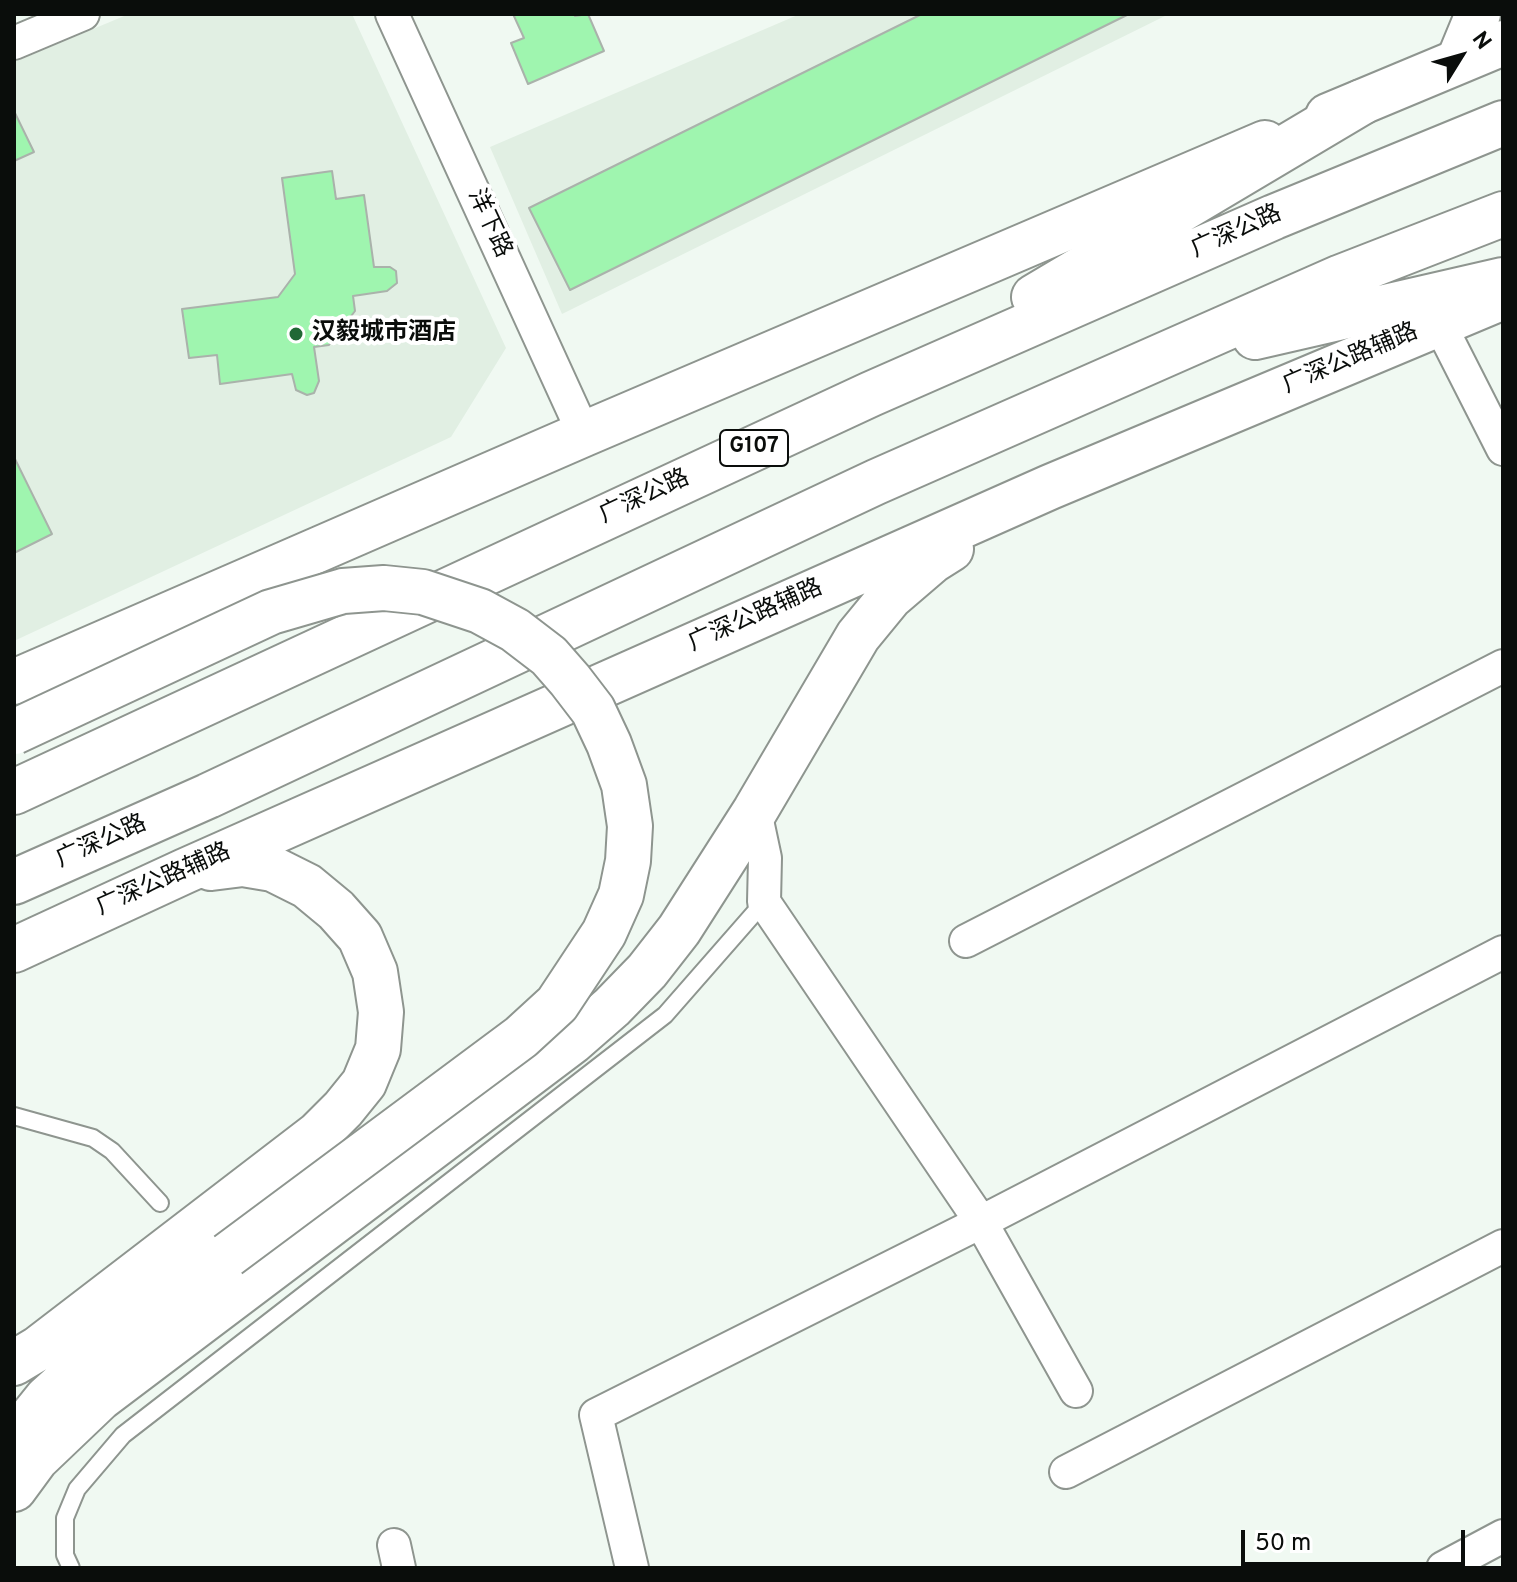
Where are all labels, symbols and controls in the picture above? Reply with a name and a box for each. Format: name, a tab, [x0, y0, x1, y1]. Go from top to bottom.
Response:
north arrow	[1421, 16, 1501, 96]
text: N	[1465, 27, 1496, 56]
street label: 洋下路	[460, 185, 516, 263]
street label: 广深公路	[1187, 200, 1287, 266]
street label: 广深公路辅路	[1279, 319, 1423, 401]
place label: 汉毅城市酒店	[312, 320, 456, 348]
marker: 汉毅城市酒店	[287, 325, 305, 343]
road number: G107	[720, 430, 788, 466]
street label: 广深公路	[595, 465, 695, 531]
street label: 广深公路辅路	[684, 575, 828, 659]
street label: 广深公路	[52, 810, 152, 876]
street label: 广深公路辅路	[92, 839, 236, 923]
scale bar	[1245, 1514, 1469, 1564]
text: 50 m	[1255, 1529, 1311, 1559]

